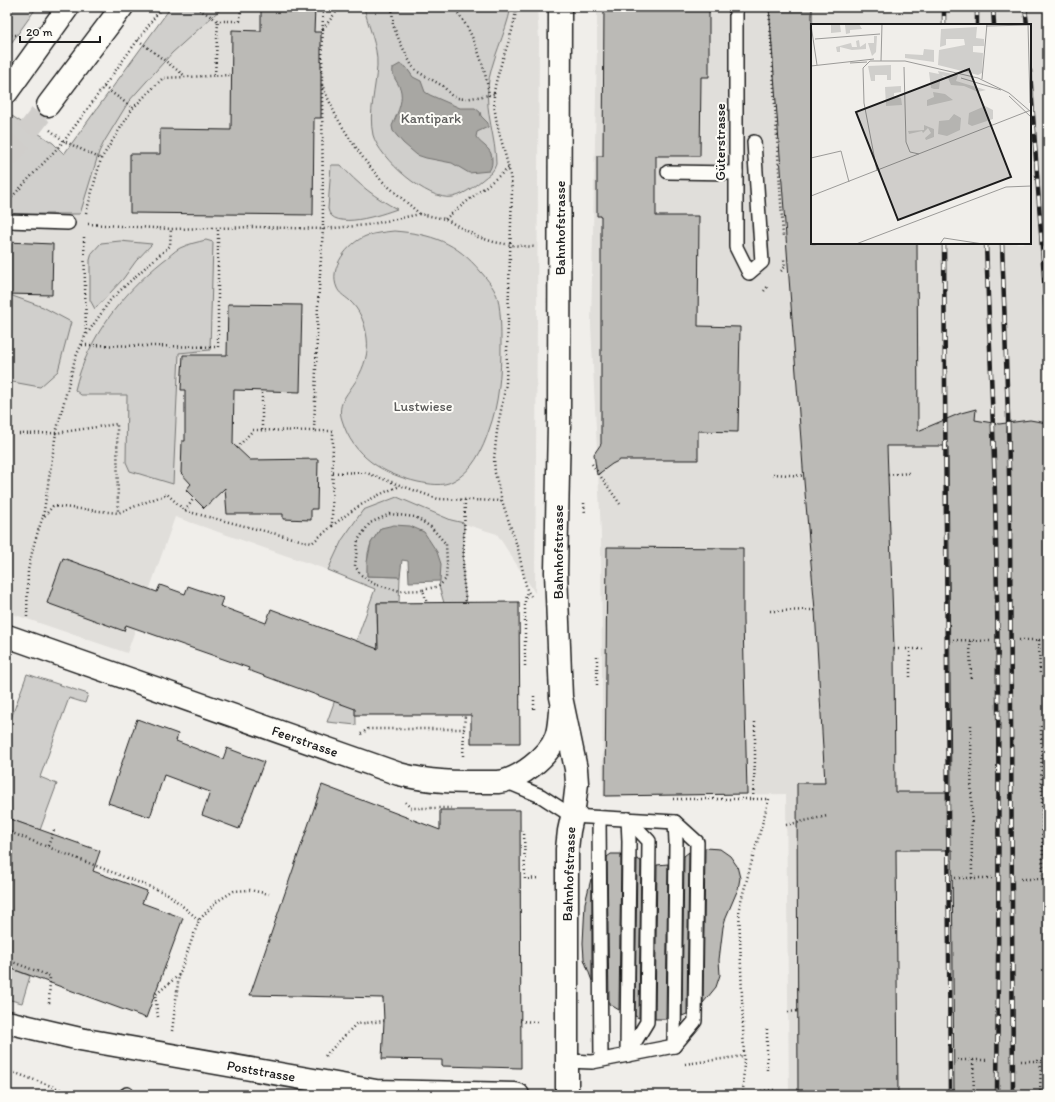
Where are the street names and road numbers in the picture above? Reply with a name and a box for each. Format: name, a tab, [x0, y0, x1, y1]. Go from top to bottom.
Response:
street label: Güterstrasse	[712, 103, 729, 181]
street label: Bahnhofstrasse	[552, 180, 569, 275]
street label: Bahnhofstrasse	[550, 504, 567, 599]
street label: Feerstrasse	[270, 721, 341, 761]
street label: Bahnhofstrasse	[559, 826, 579, 922]
street label: Poststrasse	[226, 1056, 297, 1085]

